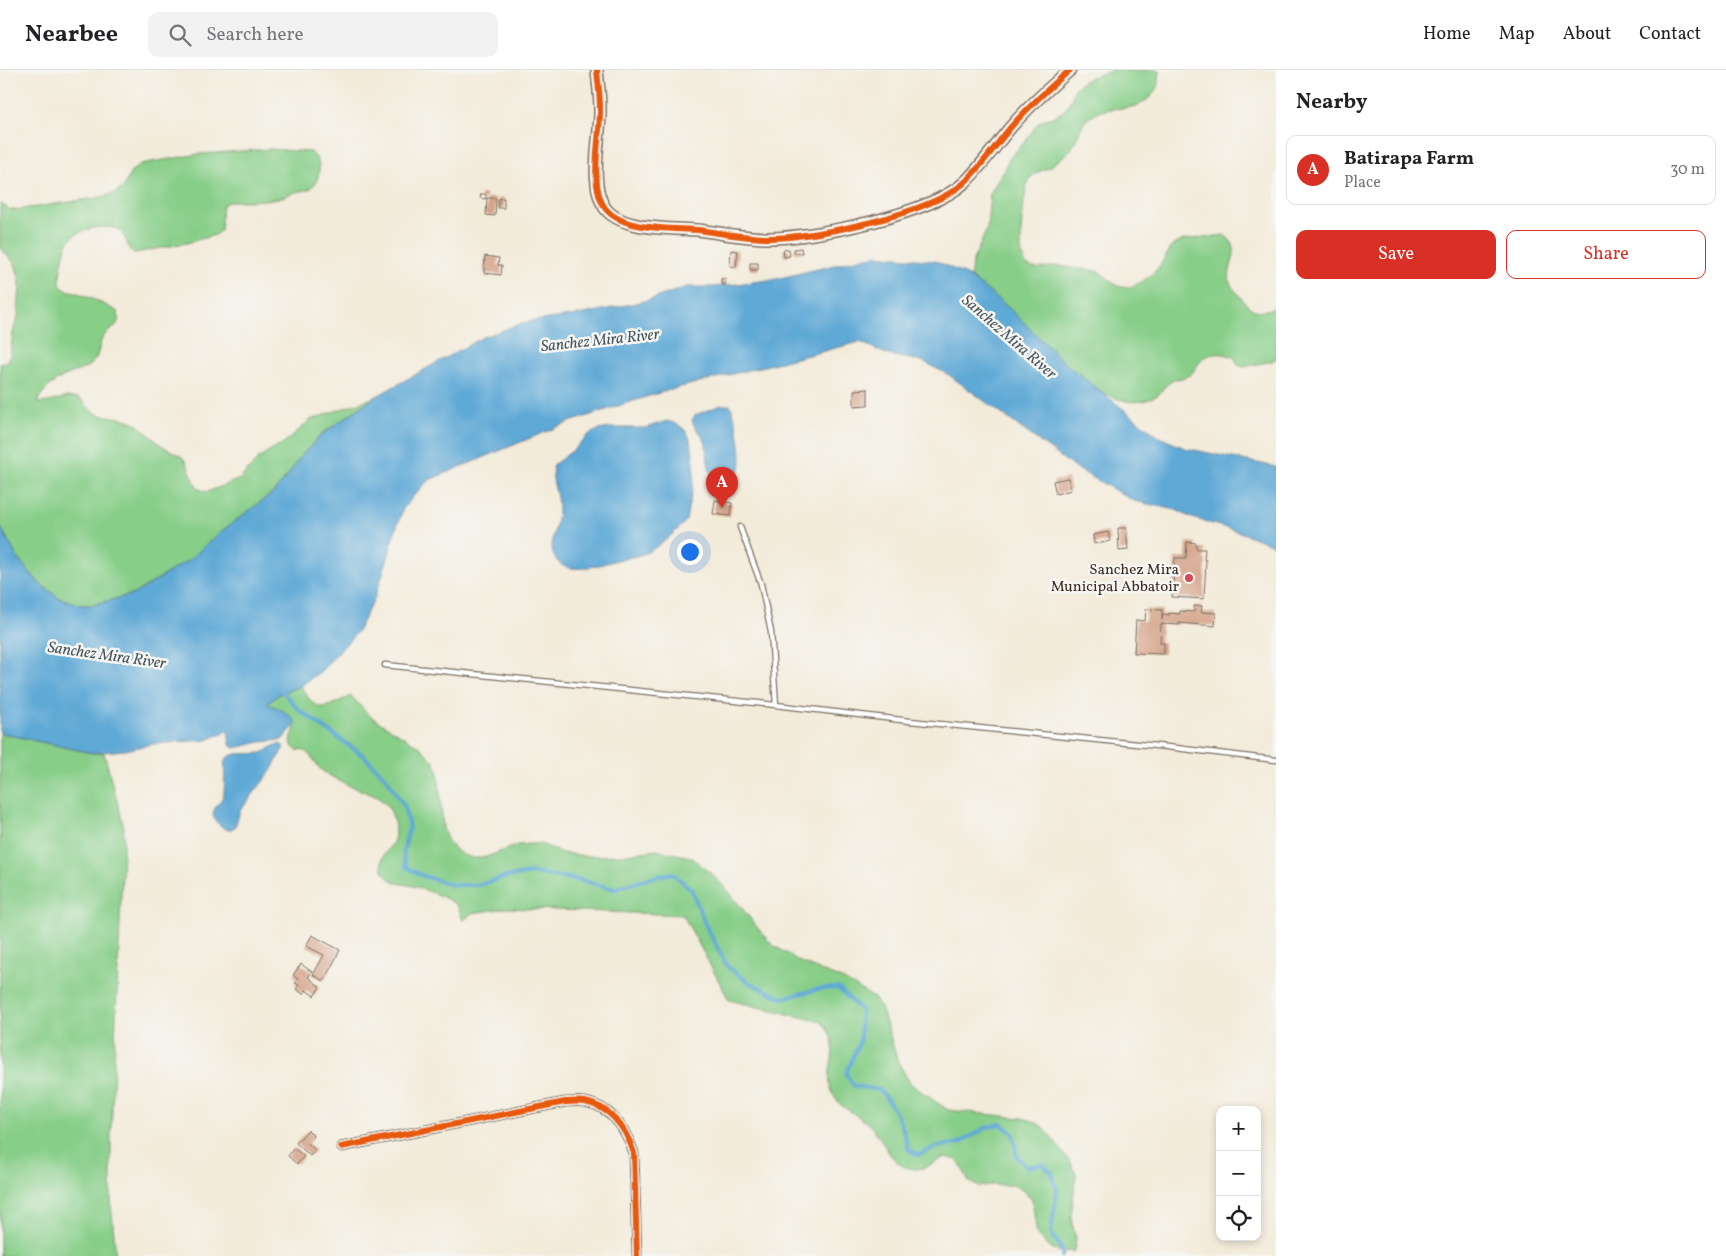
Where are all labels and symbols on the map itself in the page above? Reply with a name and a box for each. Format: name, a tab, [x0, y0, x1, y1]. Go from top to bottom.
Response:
water label: Sanchez Mira River	[957, 290, 1062, 386]
water label: Sanchez Mira River	[540, 324, 662, 358]
pin: A	[706, 467, 738, 508]
your location	[677, 539, 703, 565]
place label: Sanchez Mira Municipal Abbatoir	[1051, 560, 1179, 598]
marker: Sanchez Mira Municipal Abbatoir	[1183, 572, 1195, 584]
water label: Sanchez Mira River	[46, 637, 168, 675]

